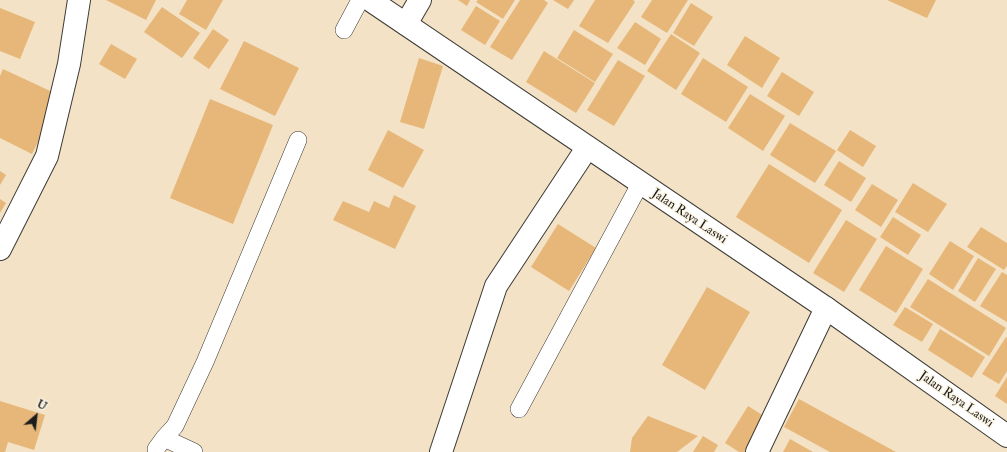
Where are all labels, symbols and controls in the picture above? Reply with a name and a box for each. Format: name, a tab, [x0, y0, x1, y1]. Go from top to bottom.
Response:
street label: Jalan Raya Laswi	[648, 186, 730, 248]
street label: Jalan Raya Laswi	[916, 369, 996, 431]
north arrow	[16, 396, 56, 436]
text: U	[35, 397, 49, 413]

